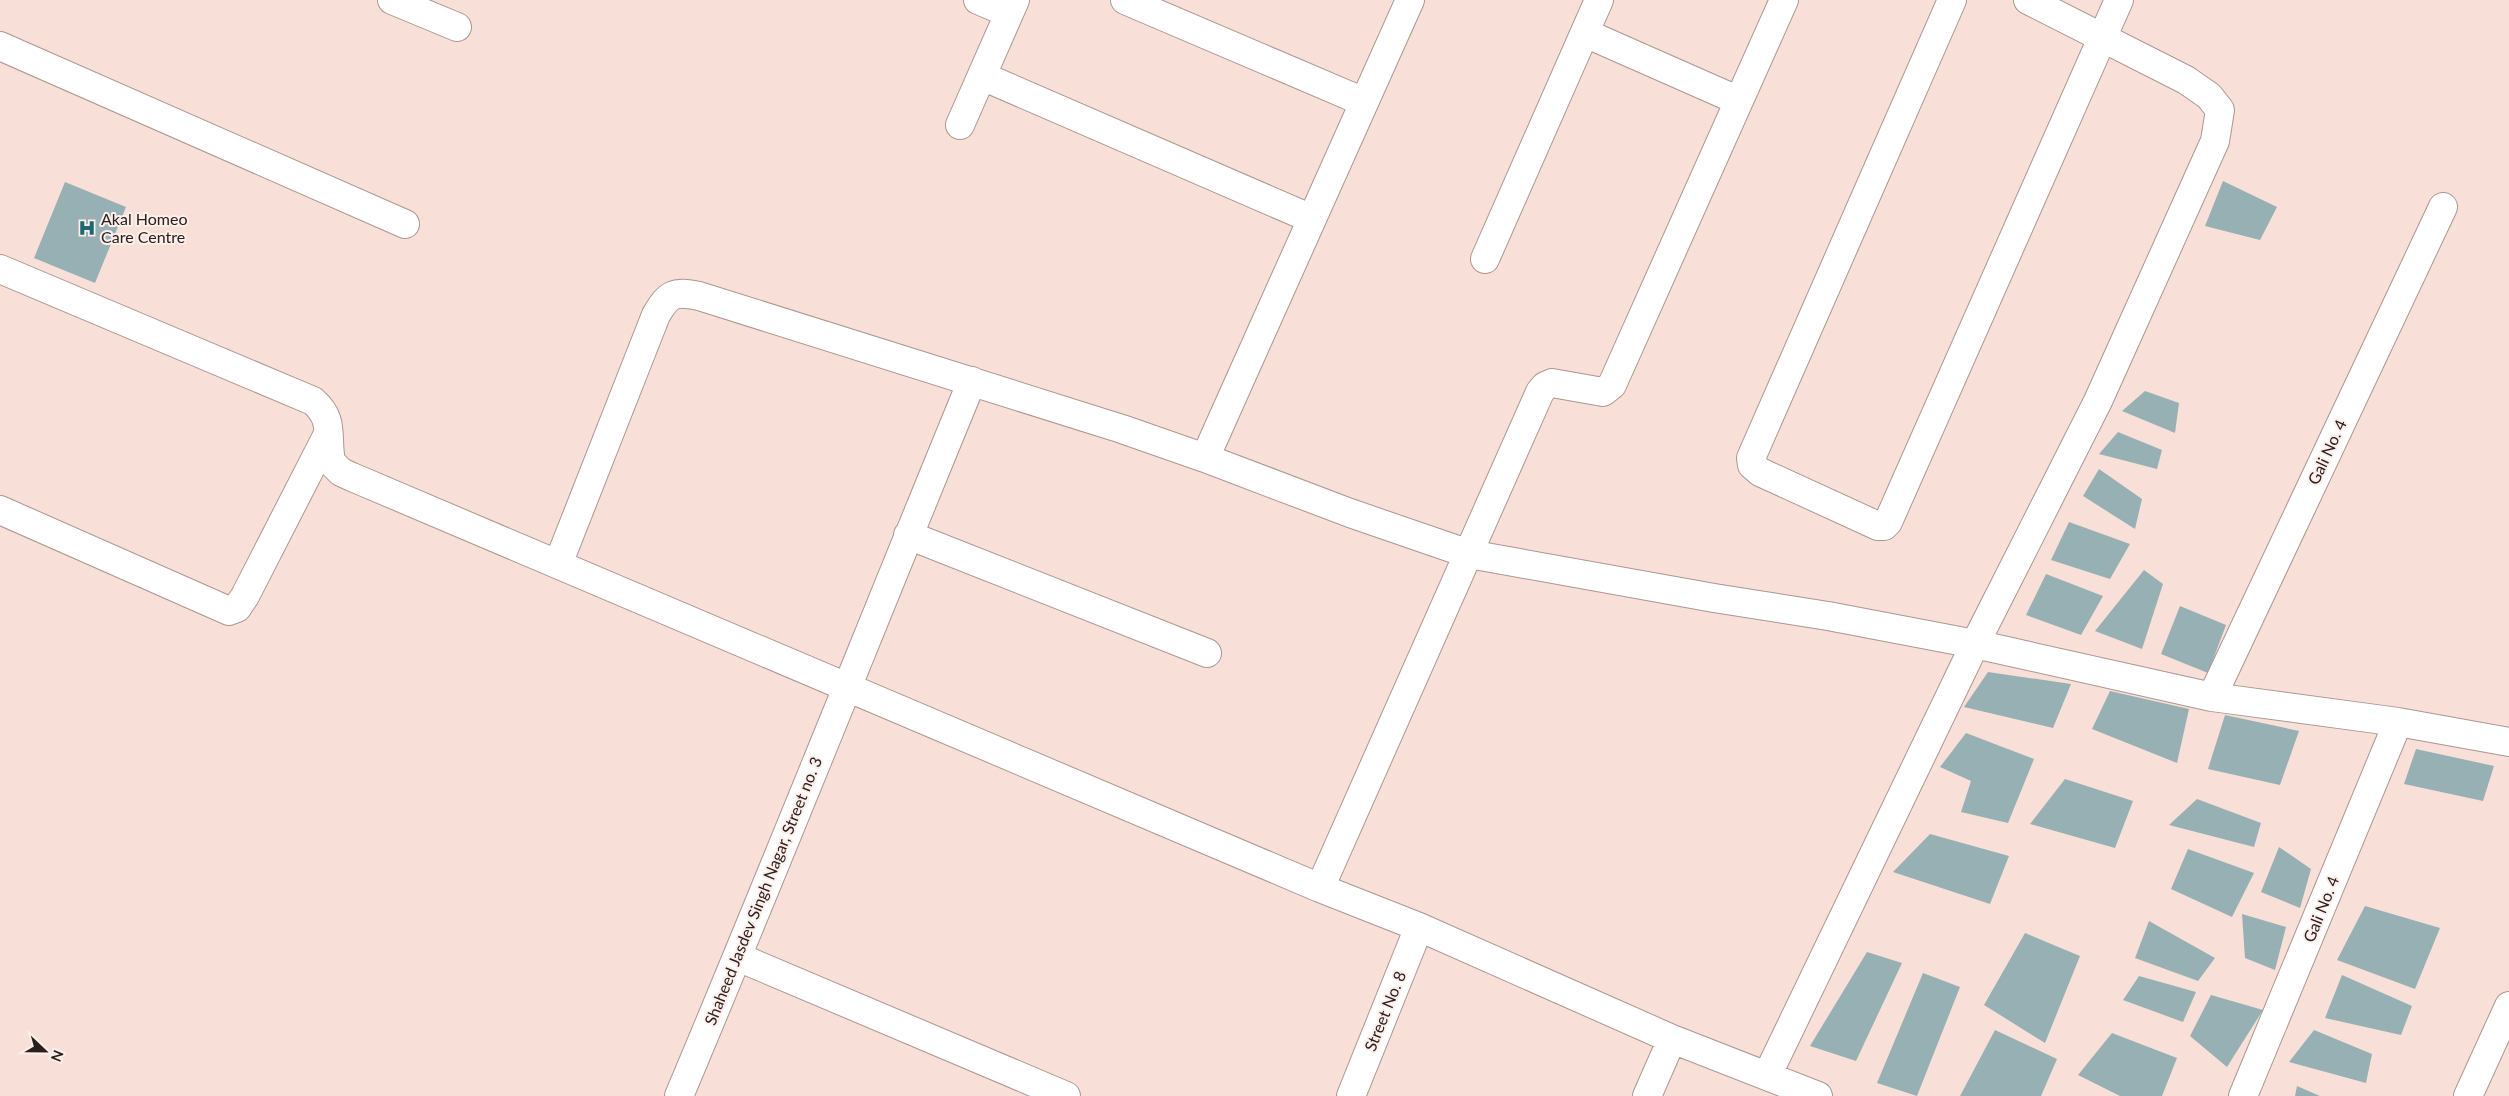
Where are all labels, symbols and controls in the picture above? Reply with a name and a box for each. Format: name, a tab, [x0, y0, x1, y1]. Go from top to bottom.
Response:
place label: Akal Homeo Care Centre	[101, 209, 187, 246]
hospital icon: Akal Homeo Care Centre	[77, 218, 97, 238]
street label: Gali No. 4	[2303, 416, 2350, 487]
street label: Shaheed Jasdev Singh Nagar, Street no. 3	[700, 754, 825, 1028]
street label: Gali No. 4	[2299, 873, 2342, 945]
street label: Street No. 8	[1360, 968, 1409, 1054]
north arrow	[20, 1026, 70, 1076]
text: N	[48, 1048, 67, 1064]

